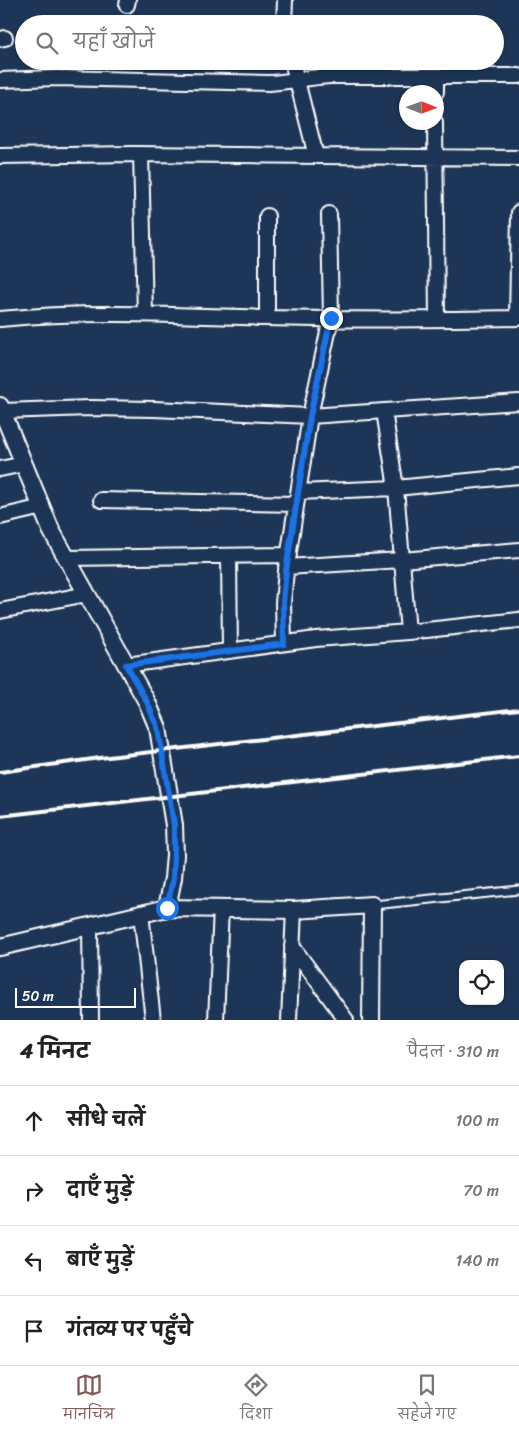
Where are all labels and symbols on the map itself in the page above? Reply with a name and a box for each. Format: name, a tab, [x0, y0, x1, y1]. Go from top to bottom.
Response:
north arrow	[399, 85, 444, 130]
route end	[320, 307, 343, 330]
route start	[156, 897, 179, 920]
scale bar	[15, 985, 136, 1008]

